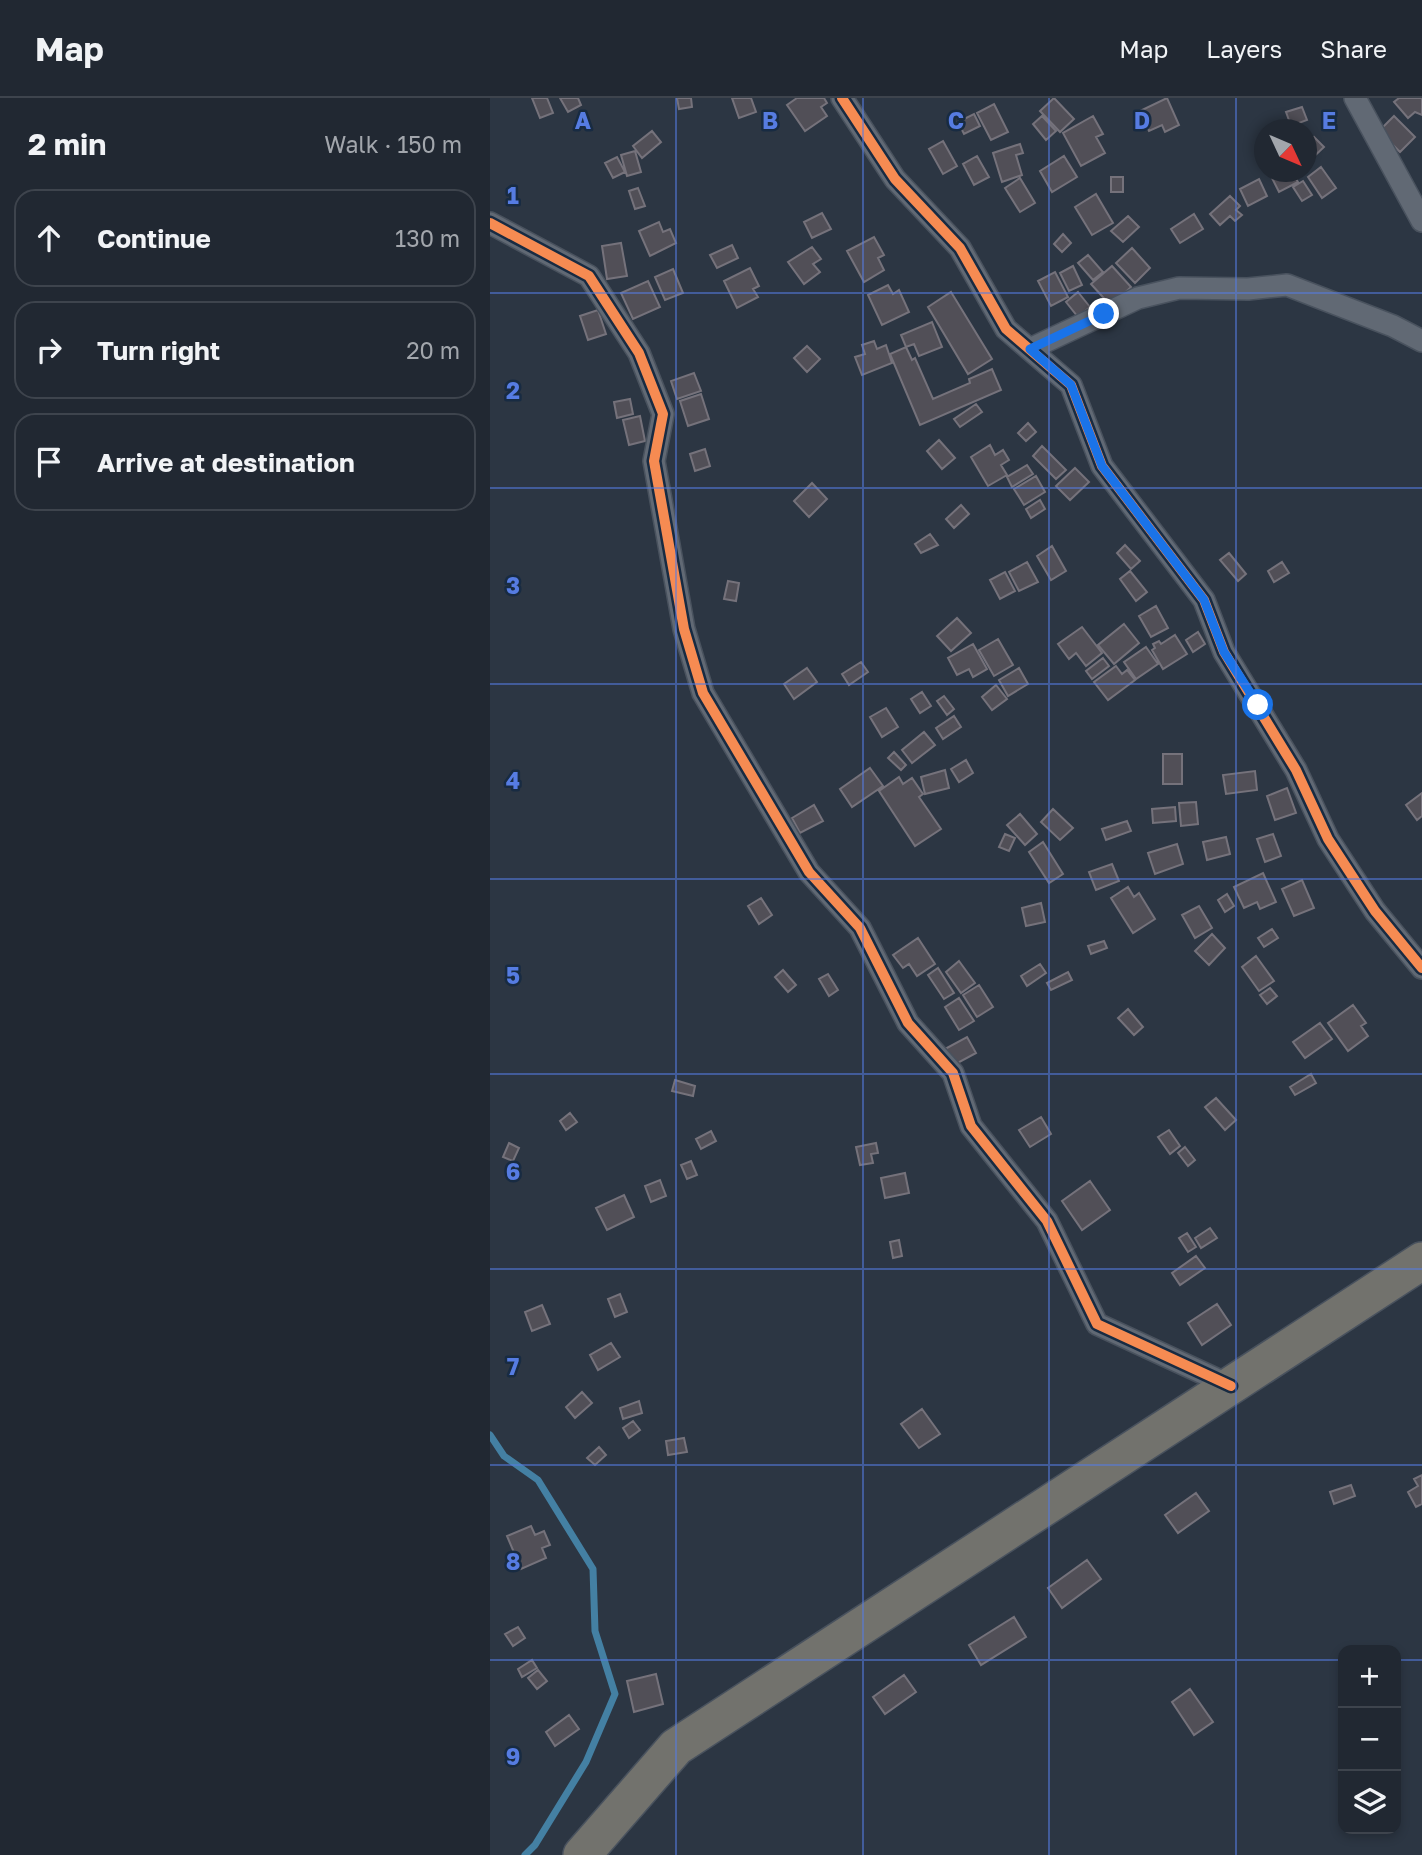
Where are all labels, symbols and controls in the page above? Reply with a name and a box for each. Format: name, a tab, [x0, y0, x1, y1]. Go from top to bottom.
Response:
text: Map	[35, 29, 104, 68]
text: Map	[1119, 34, 1168, 63]
text: Layers	[1206, 34, 1282, 63]
text: Share	[1320, 34, 1387, 63]
text: A	[575, 106, 592, 134]
text: B	[762, 106, 778, 134]
text: C	[948, 106, 964, 134]
text: D	[1134, 106, 1150, 134]
text: E	[1322, 106, 1336, 134]
north arrow	[1254, 119, 1317, 182]
text: 2 min	[28, 126, 106, 162]
text: Walk · 150 m	[324, 130, 462, 158]
text: 1	[507, 181, 519, 209]
icon: ahead	[30, 219, 68, 257]
text: Continue	[97, 223, 211, 254]
text: 130 m	[395, 224, 460, 252]
route end	[1088, 298, 1119, 329]
icon: right	[30, 331, 68, 369]
text: Turn right	[97, 335, 220, 366]
text: 20 m	[406, 336, 460, 364]
text: 2	[506, 376, 520, 404]
icon: arrive	[30, 443, 68, 481]
text: Arrive at destination	[97, 447, 355, 478]
text: 3	[506, 571, 520, 599]
route start	[1242, 689, 1273, 720]
text: 4	[506, 766, 520, 794]
text: 5	[506, 961, 520, 989]
text: 6	[506, 1157, 520, 1185]
text: 7	[507, 1352, 519, 1380]
text: 8	[506, 1547, 520, 1575]
map controls	[1338, 1645, 1401, 1834]
button: +	[1338, 1645, 1401, 1708]
button: −	[1338, 1708, 1401, 1771]
text: 9	[506, 1742, 520, 1770]
button: layers	[1338, 1771, 1401, 1834]

